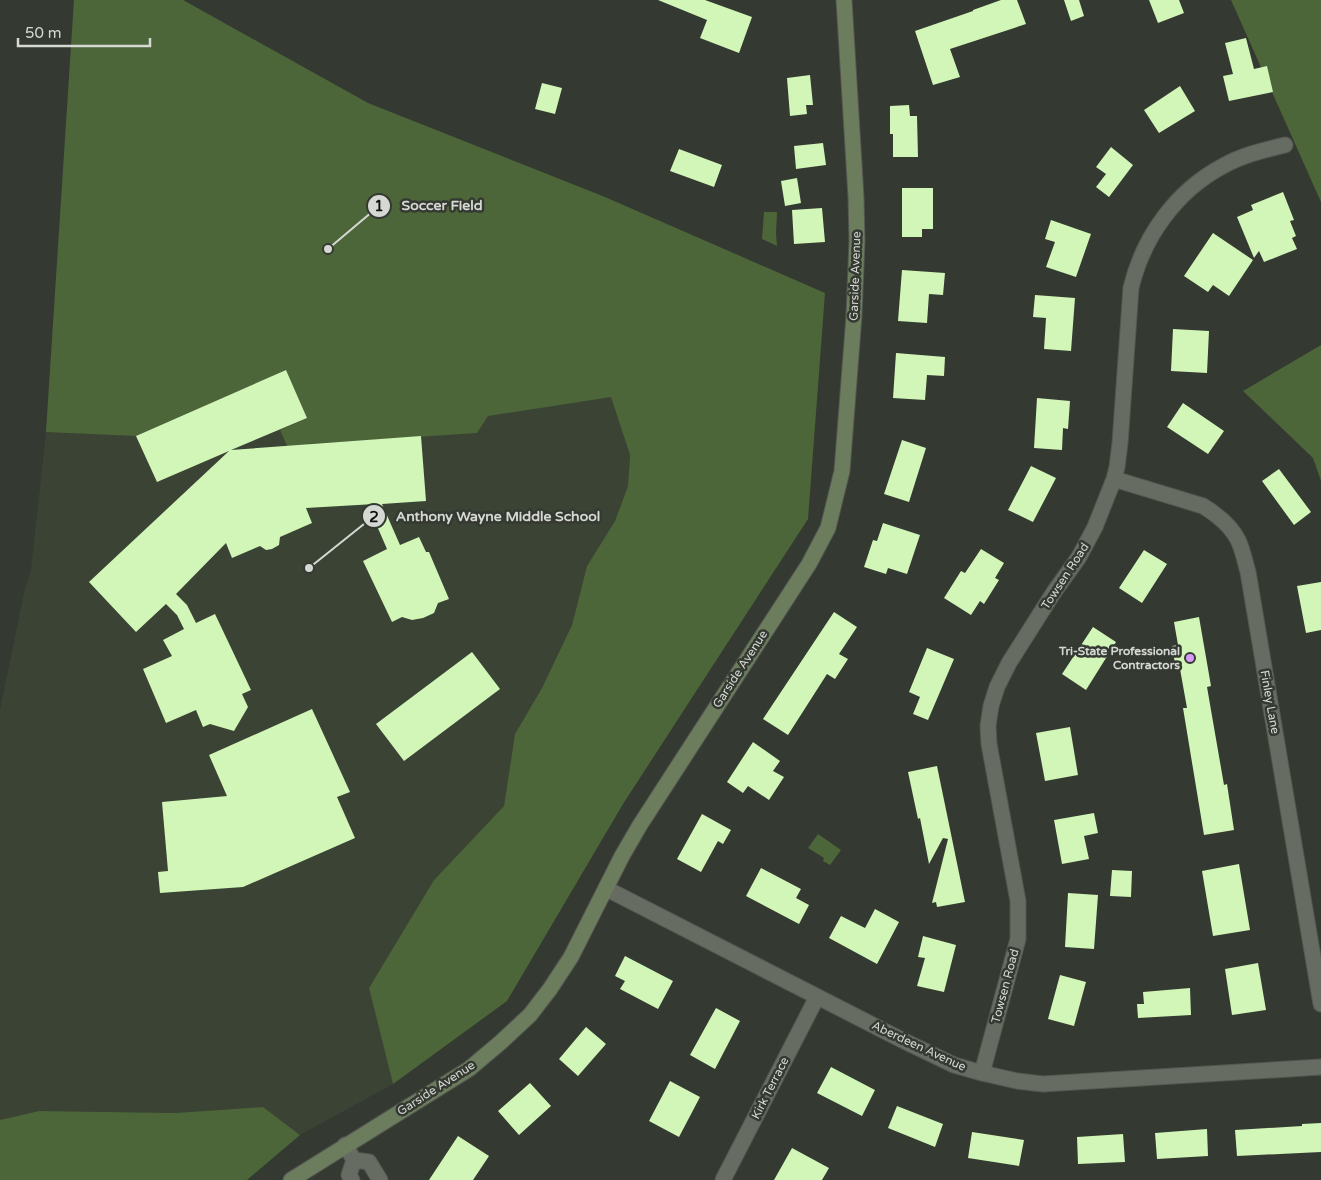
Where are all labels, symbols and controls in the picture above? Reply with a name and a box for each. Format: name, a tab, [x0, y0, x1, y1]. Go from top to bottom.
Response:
scale bar	[18, 15, 150, 47]
text: 50 m	[25, 24, 62, 42]
callout: Soccer Field	[367, 191, 493, 220]
text: 1	[374, 197, 384, 215]
text: Soccer Field	[402, 197, 483, 214]
street label: Garside Avenue	[846, 231, 864, 321]
callout: Anthony Wayne Middle School	[361, 502, 611, 531]
text: 2	[369, 508, 379, 526]
text: Anthony Wayne Middle School	[396, 508, 600, 525]
street label: Towsen Road	[1038, 540, 1092, 612]
street label: Garside Avenue	[710, 627, 770, 710]
place label: Tri-State Professional Contractors	[1058, 644, 1180, 672]
marker: Tri-State Professional Contractors	[1184, 652, 1196, 664]
street label: Finley Lane	[1258, 669, 1283, 735]
street label: Towsen Road	[988, 947, 1022, 1025]
street label: Aberdeen Avenue	[870, 1018, 968, 1074]
street label: Kirk Terrace	[748, 1054, 792, 1121]
street label: Garside Avenue	[395, 1058, 478, 1118]

